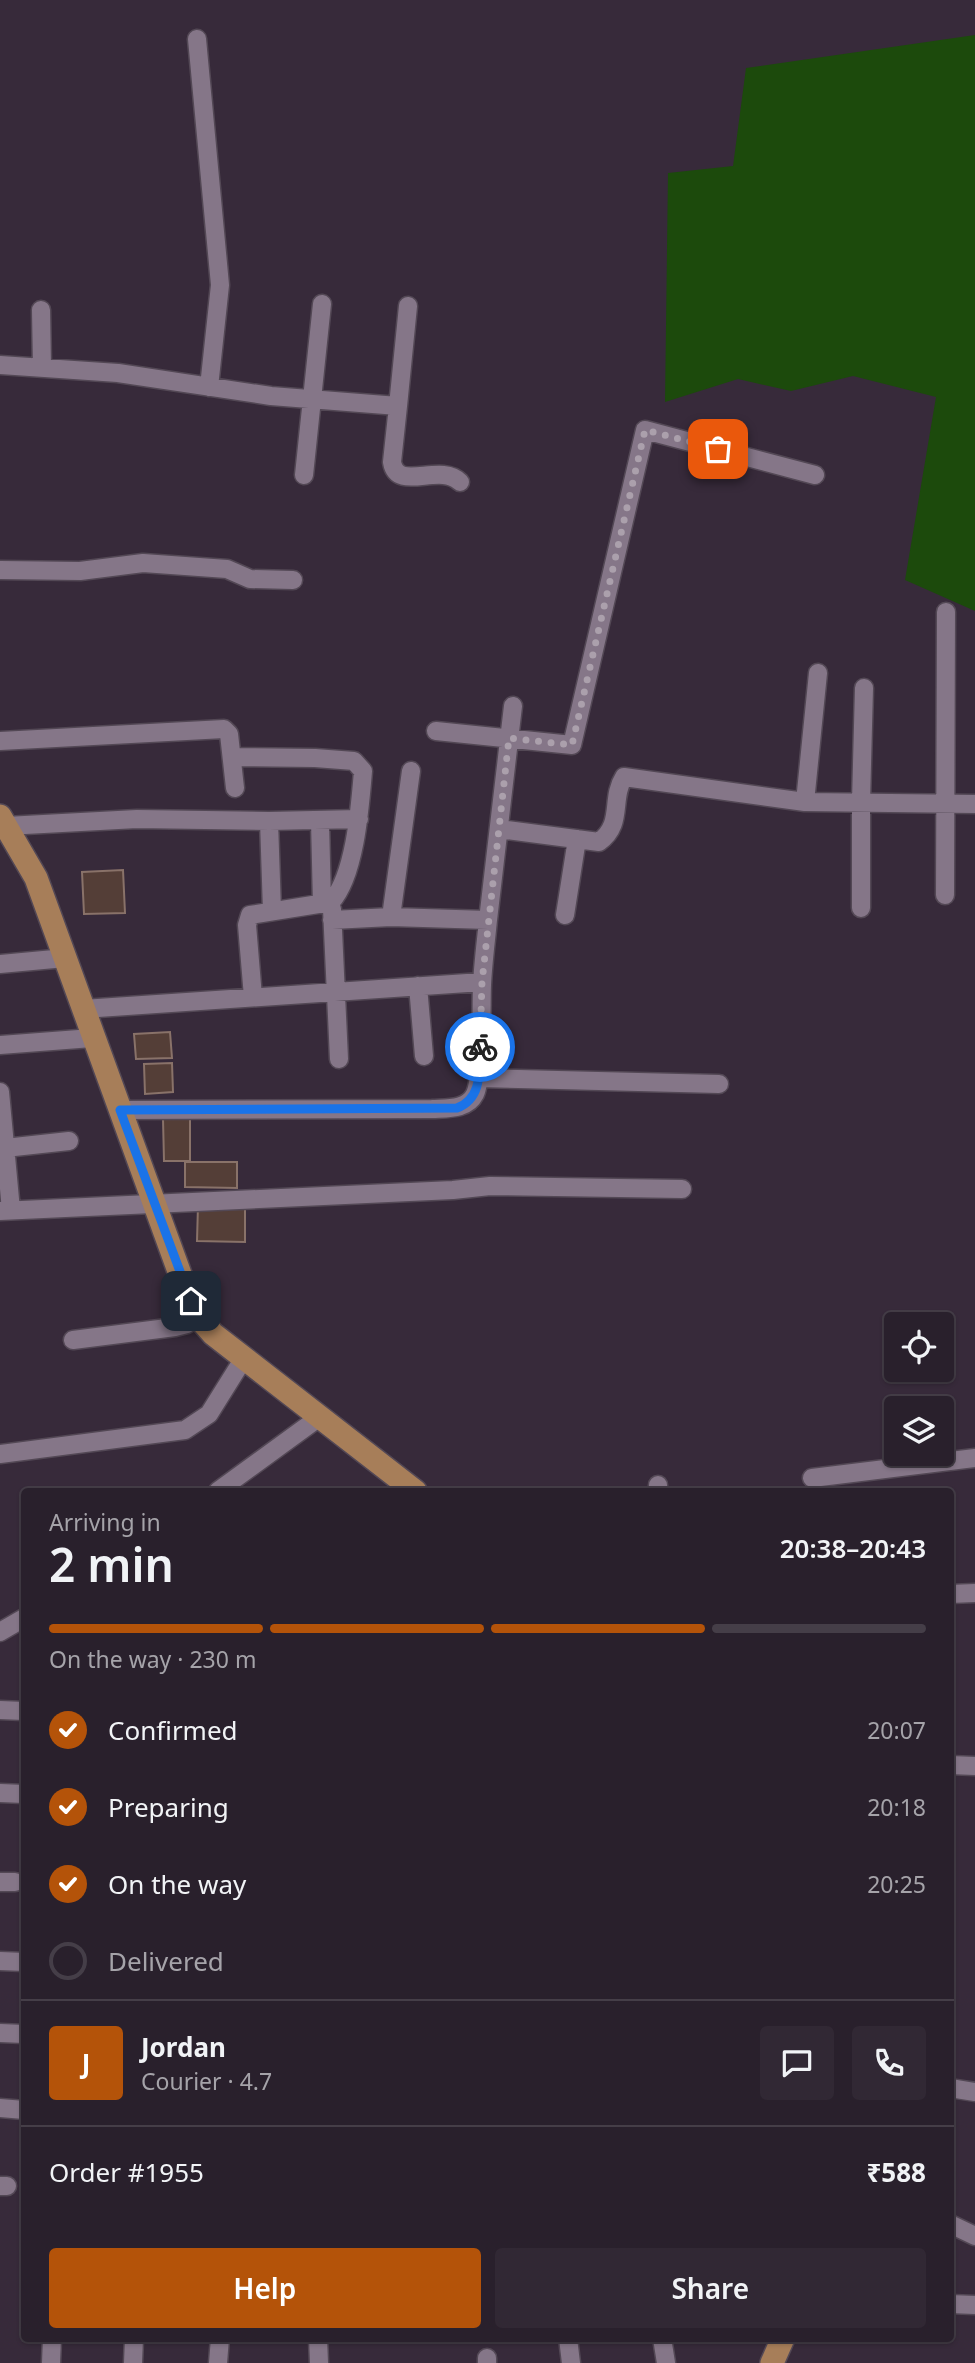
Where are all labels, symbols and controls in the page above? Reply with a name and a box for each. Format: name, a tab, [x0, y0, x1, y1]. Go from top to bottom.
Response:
pin	[688, 419, 748, 479]
icon: bag	[699, 430, 737, 468]
courier	[445, 1012, 515, 1082]
icon: bike	[461, 1028, 499, 1066]
pin	[161, 1271, 221, 1331]
icon: home	[172, 1282, 210, 1320]
map controls	[884, 1312, 954, 1466]
button: locate	[884, 1312, 954, 1382]
button: layers	[884, 1396, 954, 1466]
text: Arriving in	[49, 1506, 161, 1538]
text: 20:38–20:43	[780, 1530, 926, 1566]
text: 2 min	[49, 1533, 174, 1595]
text: On the way · 230 m	[49, 1643, 256, 1675]
icon: check	[49, 1711, 87, 1749]
text: Confirmed	[108, 1712, 238, 1748]
text: 20:07	[867, 1714, 926, 1746]
icon: check	[49, 1788, 87, 1826]
text: Preparing	[108, 1789, 229, 1825]
text: 20:18	[867, 1791, 926, 1823]
icon: check	[49, 1865, 87, 1903]
text: On the way	[108, 1866, 246, 1902]
text: 20:25	[867, 1868, 926, 1900]
text: Delivered	[108, 1943, 224, 1979]
button: chat	[760, 2026, 834, 2100]
button: phone	[852, 2026, 926, 2100]
text: Jordan	[141, 2029, 226, 2065]
text: J	[82, 2045, 90, 2081]
text: Courier · 4.7	[141, 2065, 272, 2097]
text: Order #1955	[49, 2154, 204, 2190]
text: ₹588	[867, 2154, 926, 2190]
button: Help	[49, 2248, 481, 2328]
button: Share	[495, 2248, 926, 2328]

